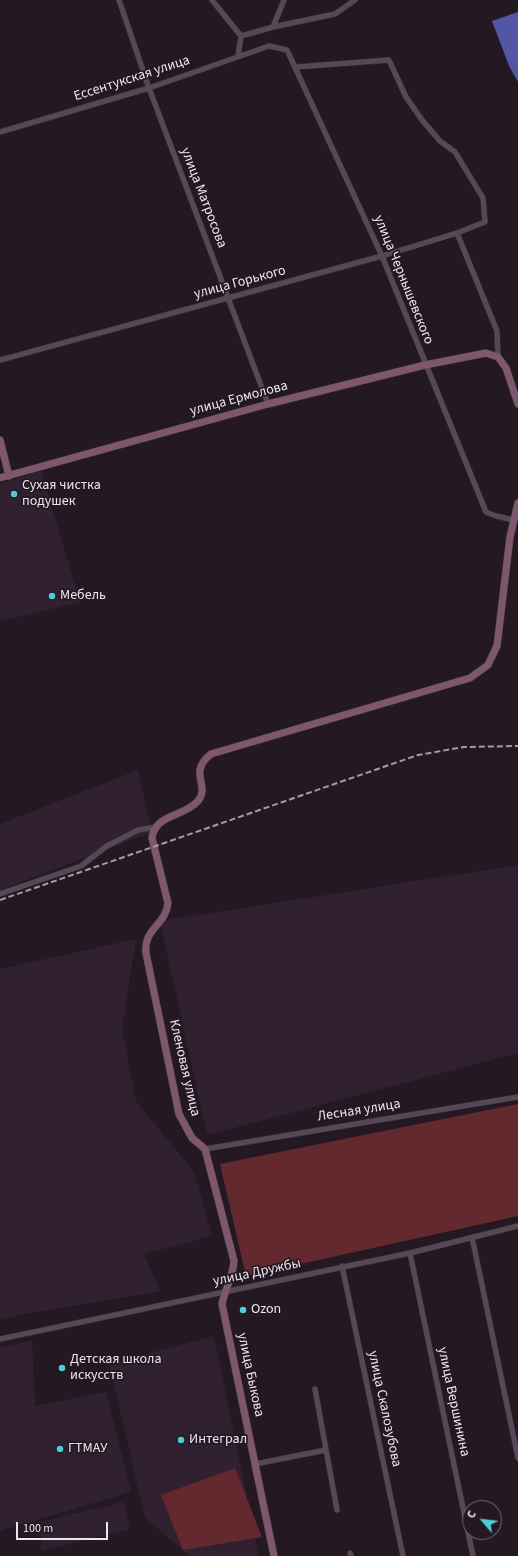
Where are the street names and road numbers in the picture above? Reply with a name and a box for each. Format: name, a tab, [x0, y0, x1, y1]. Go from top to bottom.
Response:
street label: Ессентукская улица	[72, 52, 192, 106]
street label: улица Матросова	[176, 145, 230, 251]
street label: улица Чернышевского	[369, 213, 437, 347]
street label: улица Горького	[192, 263, 288, 303]
street label: улица Ермолова	[188, 378, 290, 420]
street label: Кленовая улица	[165, 1018, 203, 1118]
street label: Лесная улица	[316, 1096, 402, 1126]
street label: улица Дружбы	[212, 1255, 302, 1291]
street label: улица Быкова	[233, 1331, 267, 1419]
street label: улица Вершинина	[433, 1346, 473, 1458]
street label: улица Скалозубова	[363, 1349, 405, 1469]

